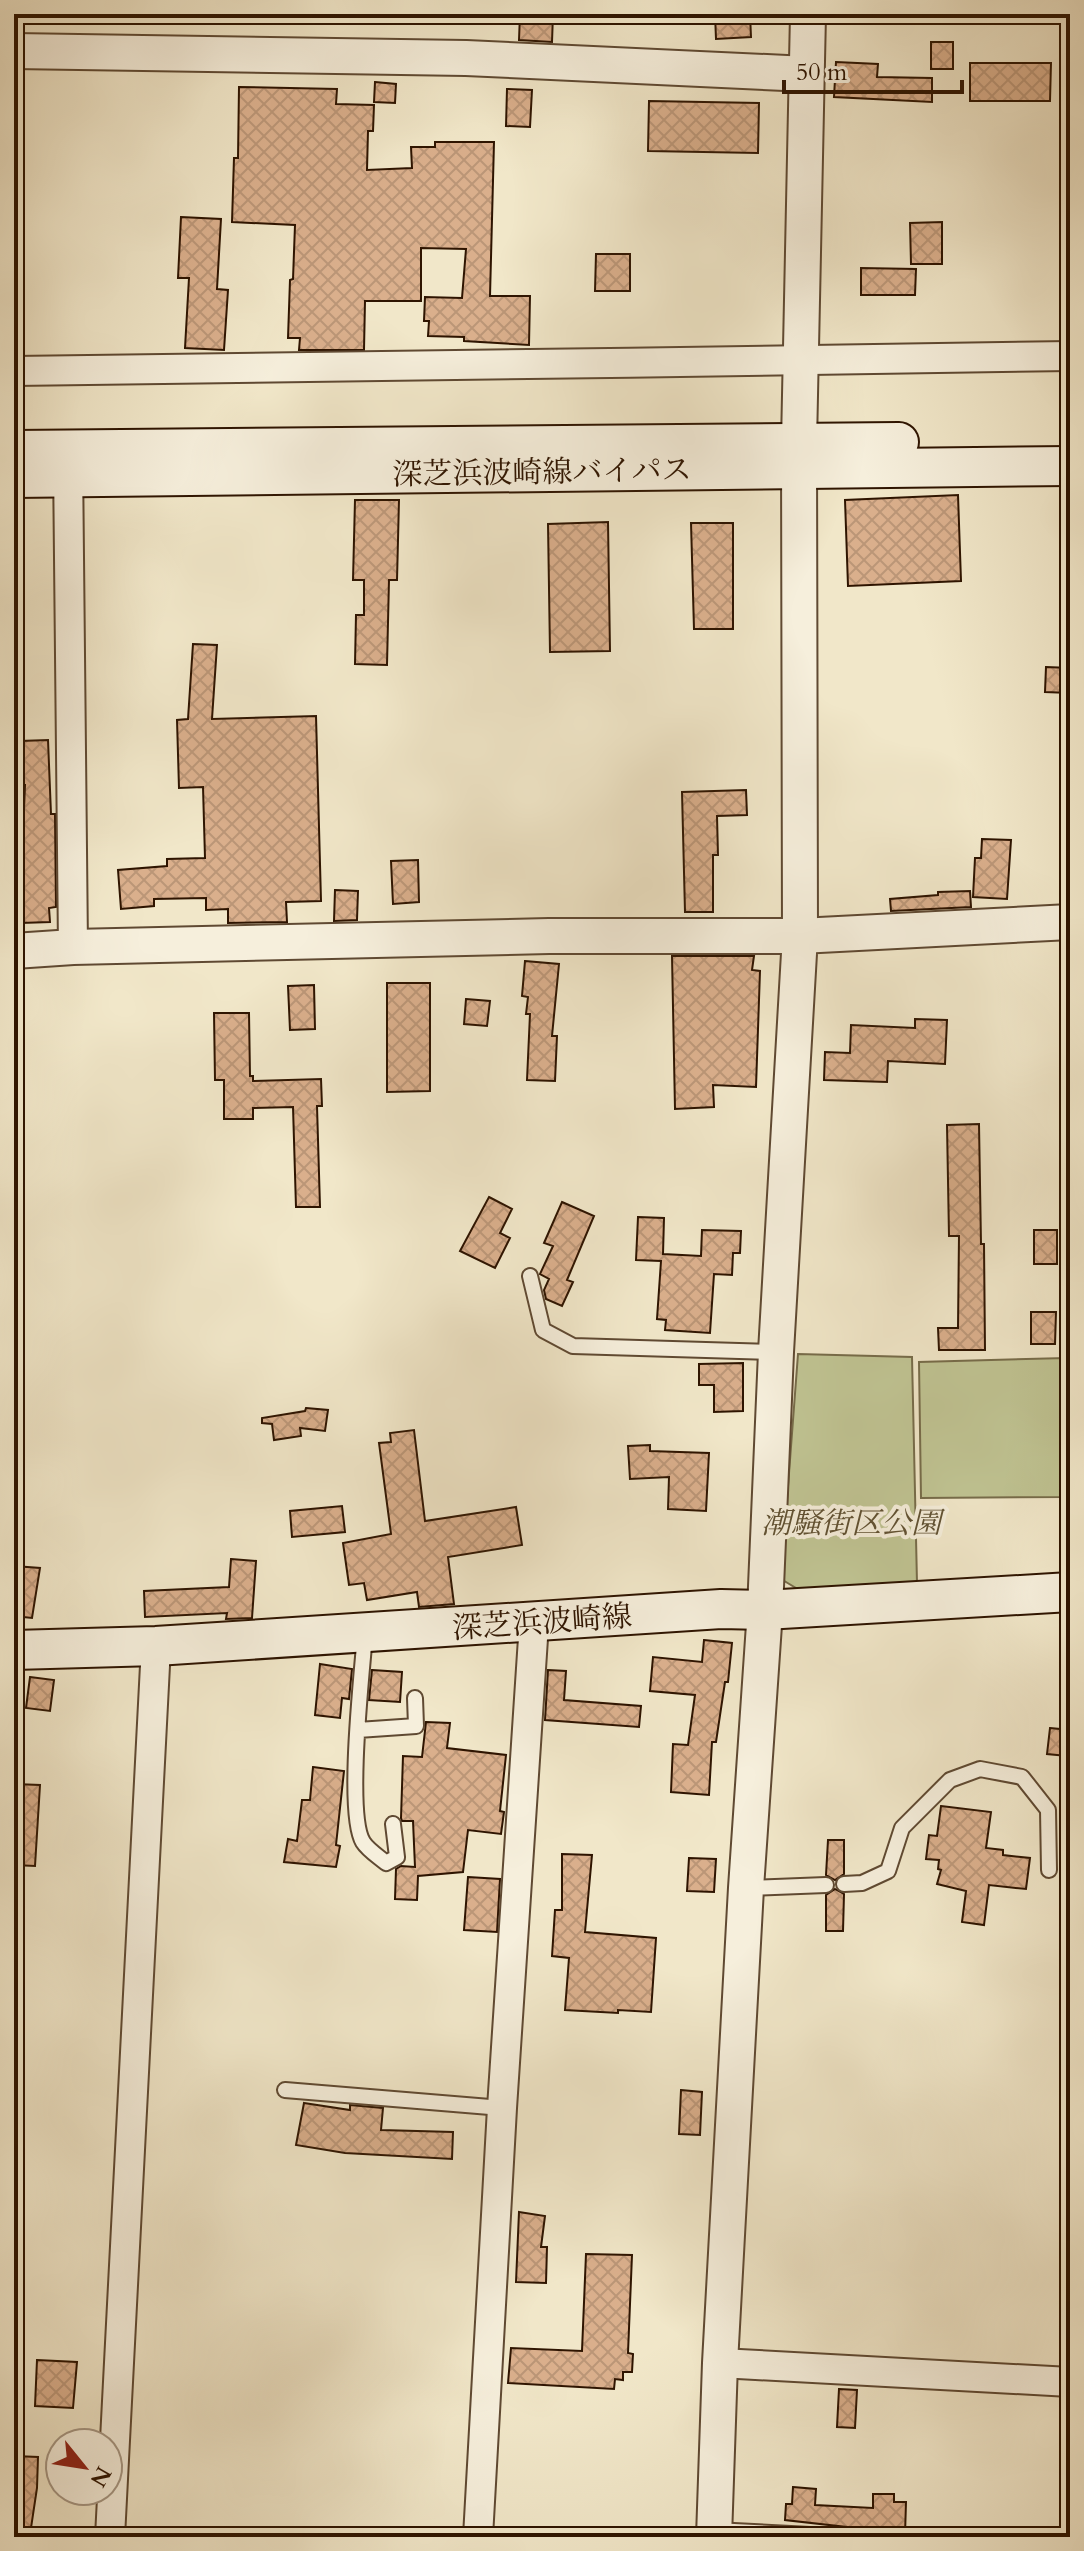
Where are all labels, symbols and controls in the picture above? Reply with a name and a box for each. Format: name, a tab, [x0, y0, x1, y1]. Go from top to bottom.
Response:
scale bar	[784, 44, 962, 94]
text: 50 m	[796, 56, 848, 89]
street label: 深芝浜波崎線バイパス	[392, 449, 692, 496]
park label: 潮騒街区公園	[761, 1503, 946, 1544]
street label: 深芝浜波崎線	[451, 1596, 633, 1649]
north arrow	[44, 2427, 124, 2507]
text: N	[83, 2461, 118, 2492]

